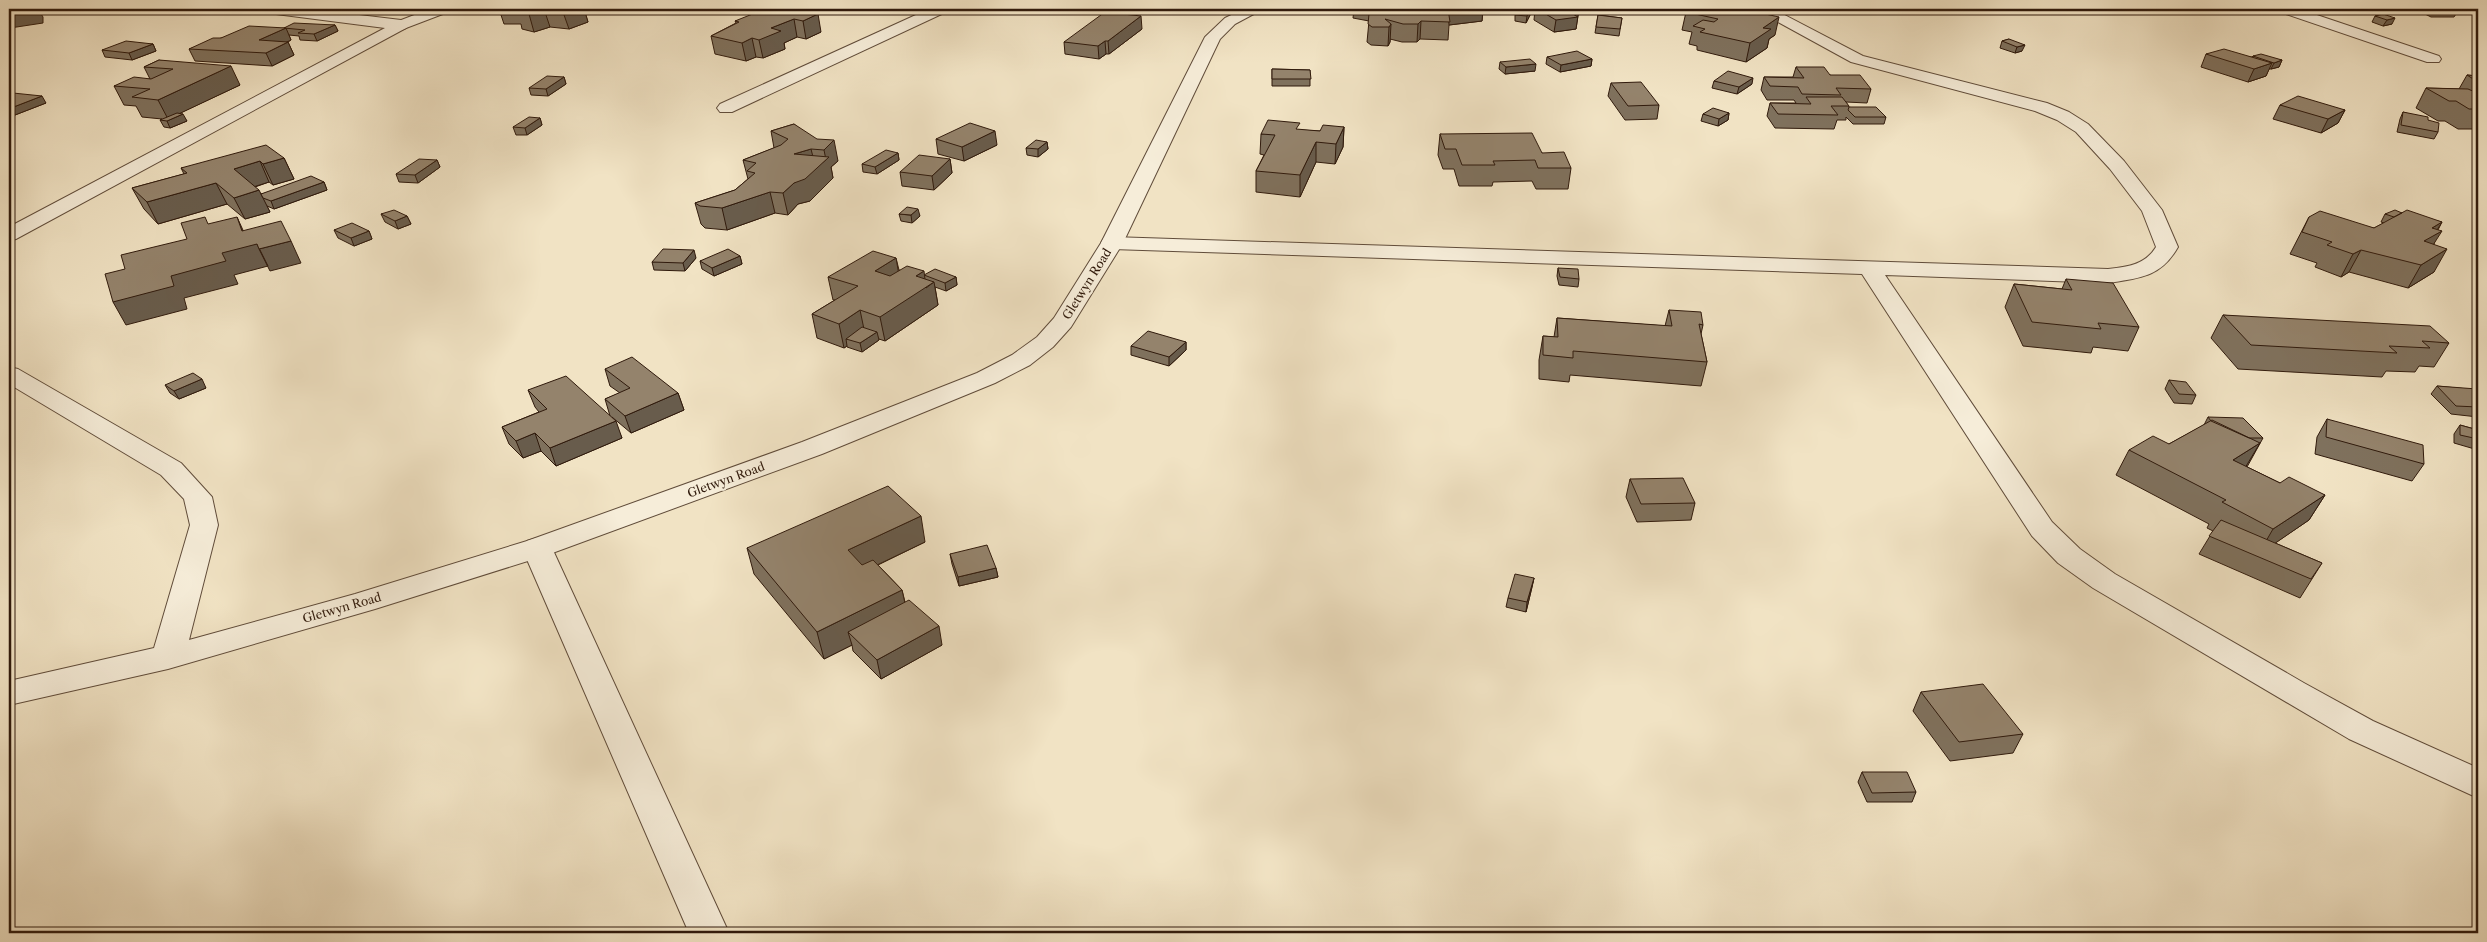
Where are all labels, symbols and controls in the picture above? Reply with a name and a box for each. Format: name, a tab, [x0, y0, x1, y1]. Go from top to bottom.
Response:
street label: Gletwyn Road	[1059, 245, 1115, 322]
street label: Gletwyn Road	[685, 458, 767, 500]
street label: Gletwyn Road	[301, 589, 384, 626]

